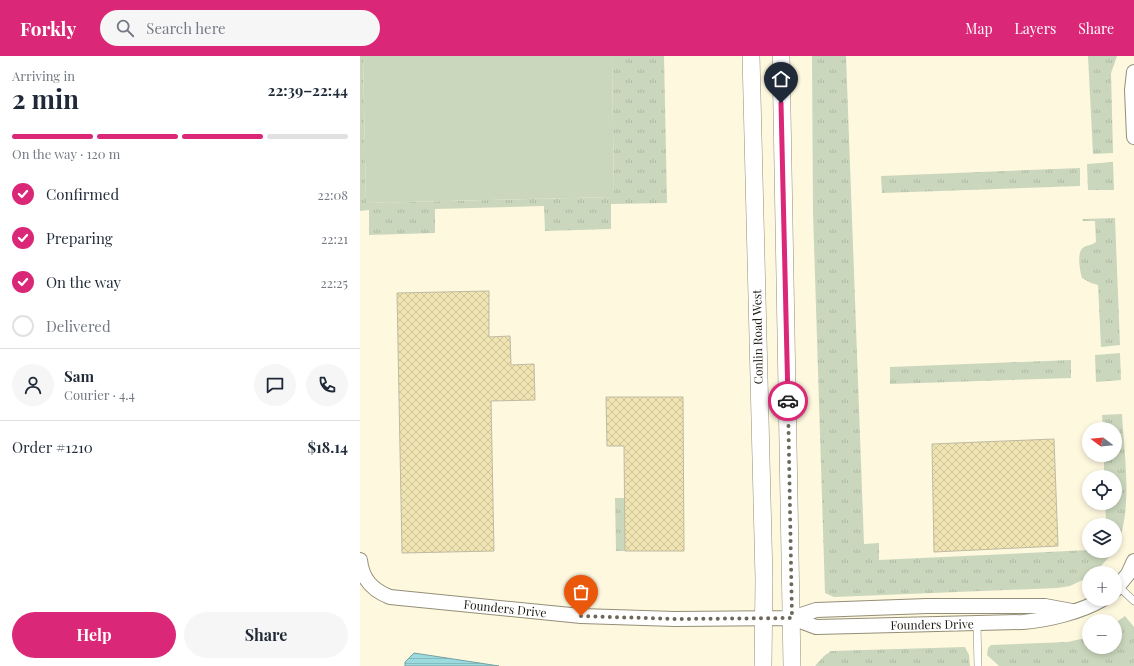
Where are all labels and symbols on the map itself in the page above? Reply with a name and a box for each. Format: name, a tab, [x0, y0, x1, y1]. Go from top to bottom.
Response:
pin	[764, 62, 798, 103]
street label: Conlin Road West	[748, 289, 766, 385]
courier	[768, 381, 808, 421]
north arrow	[1082, 422, 1122, 462]
pin	[564, 575, 598, 616]
street label: Founders Drive	[463, 596, 547, 620]
street label: Founders Drive	[890, 615, 974, 633]

